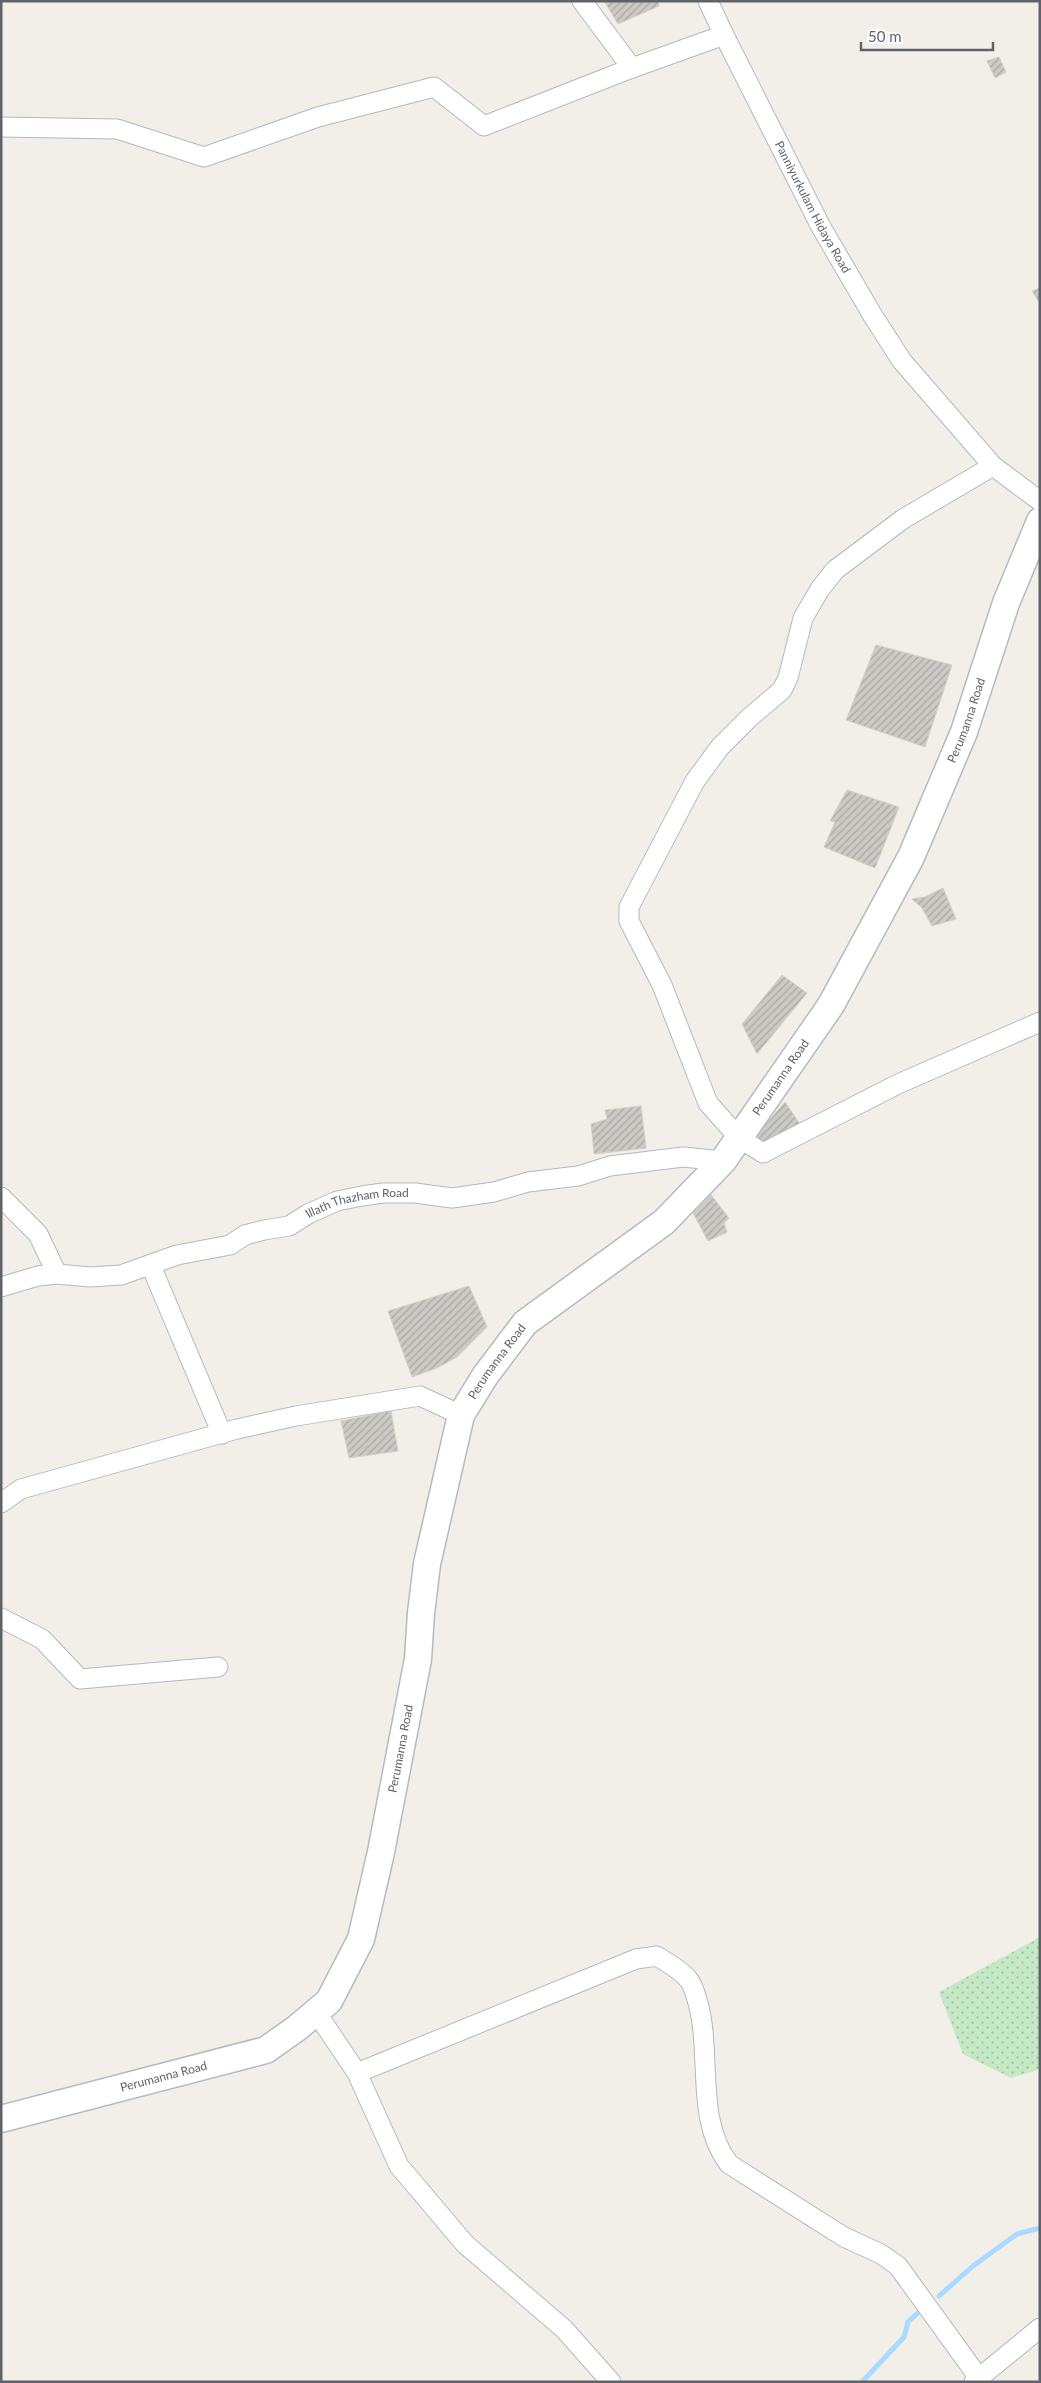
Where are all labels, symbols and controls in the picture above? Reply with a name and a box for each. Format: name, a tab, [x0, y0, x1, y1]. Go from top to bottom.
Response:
scale bar	[861, 20, 994, 52]
text: 50 m	[868, 27, 902, 45]
street label: Panniyurkulam Hidaya Road	[772, 138, 854, 276]
street label: Perumanna Road	[944, 676, 988, 765]
street label: Perumanna Road	[749, 1036, 812, 1118]
street label: Illath Thazham Road	[302, 1185, 409, 1221]
street label: Perumanna Road	[465, 1321, 529, 1402]
street label: Perumanna Road	[385, 1703, 416, 1794]
street label: Perumanna Road	[118, 2058, 209, 2095]

